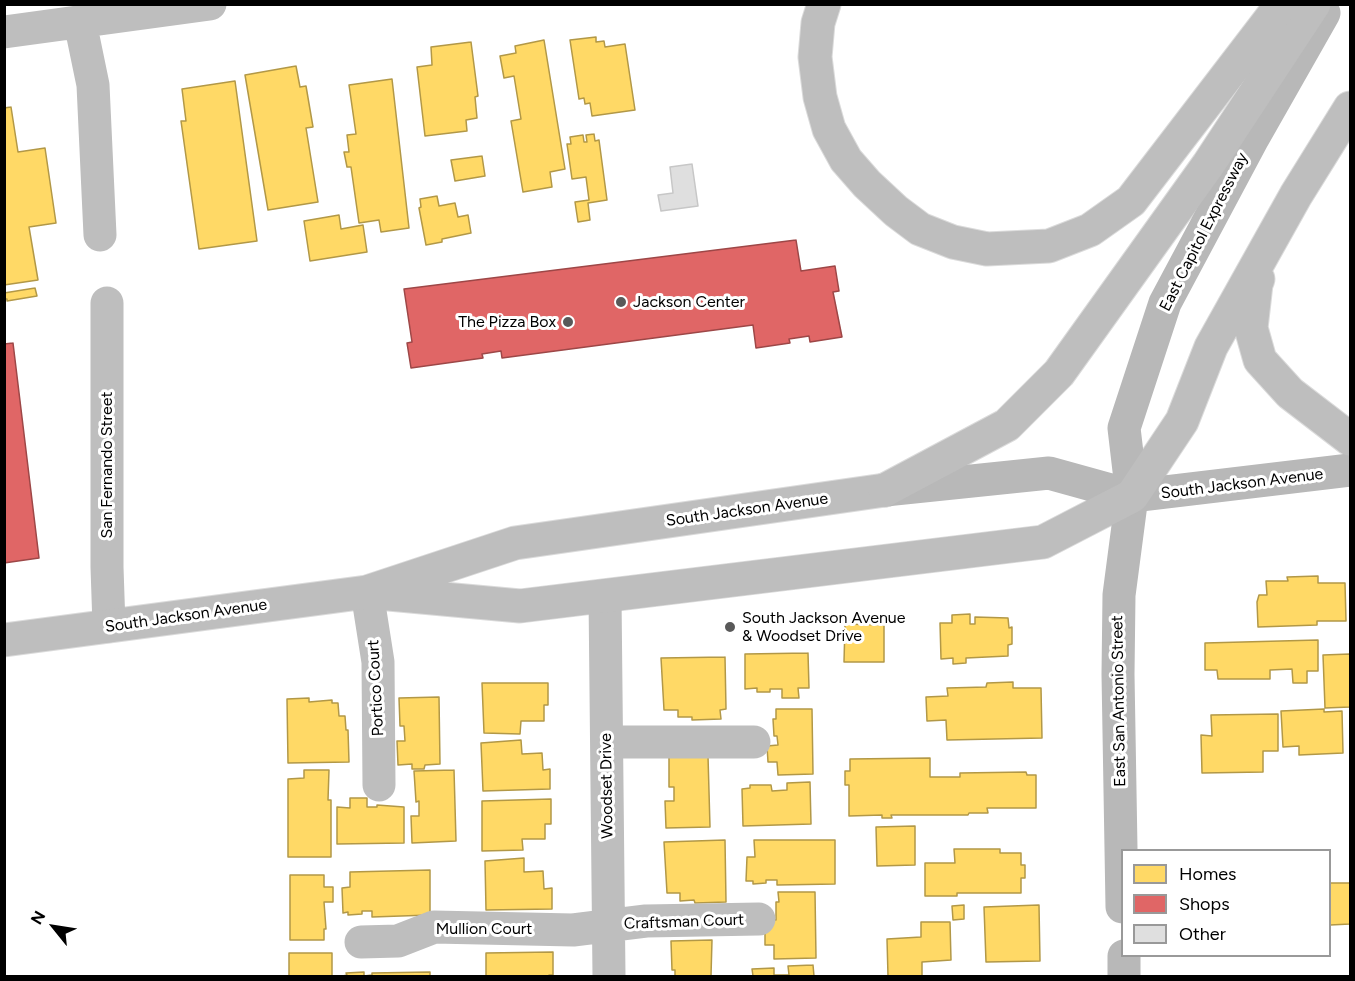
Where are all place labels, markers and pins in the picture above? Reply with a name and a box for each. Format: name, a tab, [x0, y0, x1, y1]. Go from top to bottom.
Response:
place label: Jackson Center	[633, 292, 745, 312]
marker: Jackson Center	[614, 295, 628, 309]
place label: The Pizza Box	[458, 312, 556, 332]
marker: The Pizza Box	[561, 315, 575, 329]
place label: South Jackson Avenue & Woodset Drive	[742, 608, 905, 646]
marker: South Jackson Avenue & Woodset Drive	[723, 620, 737, 634]

